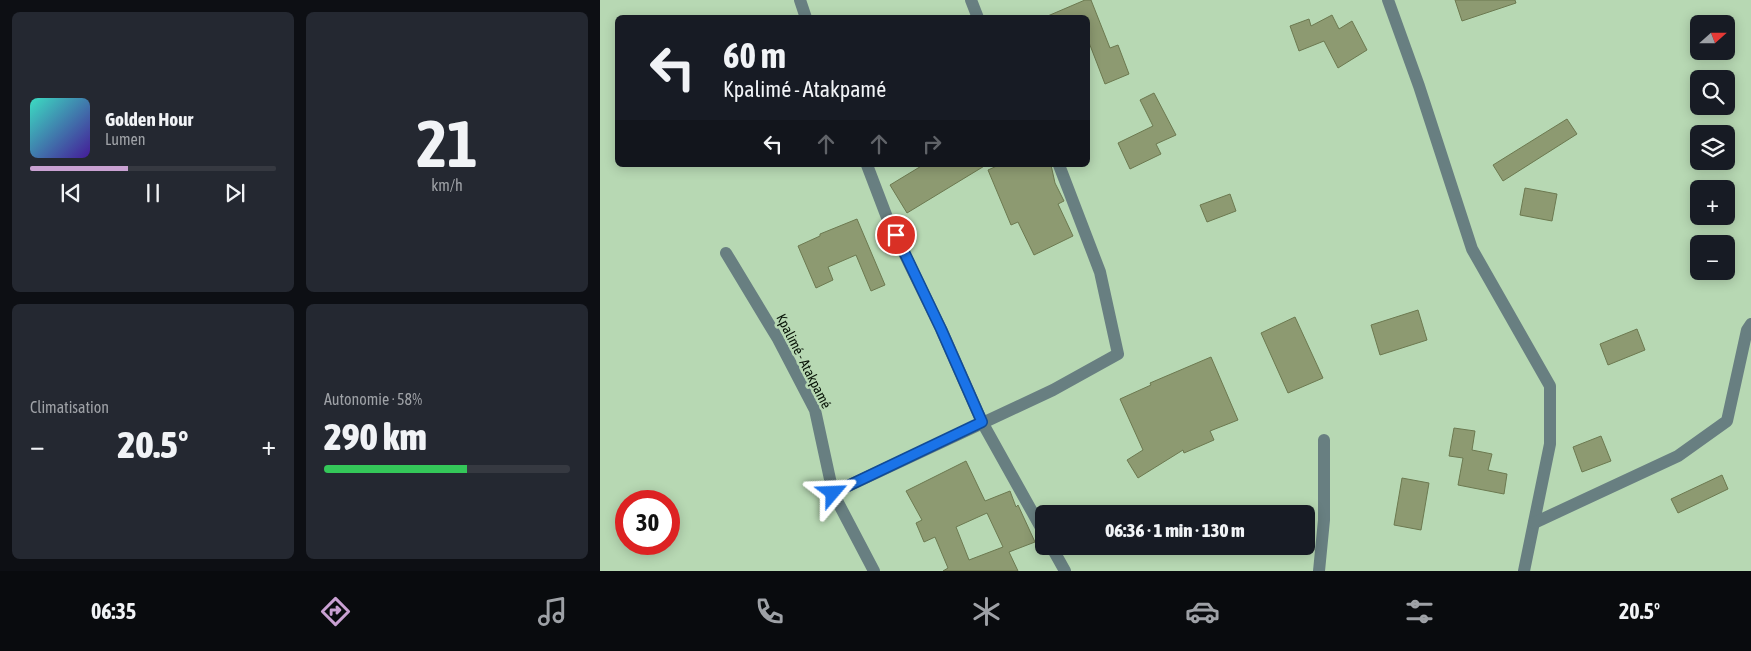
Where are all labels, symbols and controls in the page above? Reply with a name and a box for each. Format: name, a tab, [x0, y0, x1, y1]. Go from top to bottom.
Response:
north arrow	[1690, 15, 1735, 60]
map controls	[1690, 15, 1735, 280]
icon: left	[640, 35, 705, 100]
text: 60 m	[723, 35, 786, 75]
button: search	[1690, 70, 1735, 115]
text: Kpalimé - Atakpamé	[723, 76, 886, 102]
text: 21	[416, 106, 478, 181]
text: Golden Hour	[105, 108, 193, 130]
button: layers	[1690, 125, 1735, 170]
text: Lumen	[105, 130, 145, 148]
icon: left	[759, 130, 787, 158]
icon: ahead	[812, 130, 840, 158]
icon: ahead	[865, 130, 893, 158]
icon: right	[918, 130, 946, 158]
text: km/h	[431, 176, 463, 194]
icon: previous	[57, 179, 85, 207]
icon: pause	[139, 179, 167, 207]
icon: next	[221, 179, 249, 207]
button: +	[1690, 180, 1735, 225]
pin	[875, 214, 917, 256]
icon: arrive	[882, 221, 910, 249]
button: −	[1690, 235, 1735, 280]
street label: Kpalimé - Atakpamé	[773, 311, 835, 411]
text: Autonomie · 58%	[324, 390, 422, 408]
text: Climatisation	[30, 398, 109, 416]
text: 290 km	[324, 415, 427, 458]
text: 20.5°	[118, 423, 188, 466]
text: −	[30, 429, 45, 461]
text: +	[261, 429, 276, 461]
position arrow	[806, 466, 858, 518]
speed limit sign: 30	[615, 490, 680, 555]
text: 06:36 · 1 min · 130 m	[1105, 519, 1245, 541]
icon: directions	[318, 594, 353, 629]
icon: music	[535, 594, 570, 629]
icon: phone	[752, 594, 787, 629]
icon: climate	[969, 594, 1004, 629]
icon: car	[1185, 594, 1220, 629]
icon: filters	[1402, 594, 1437, 629]
text: 06:35	[91, 598, 136, 624]
text: 20.5°	[1619, 598, 1660, 624]

